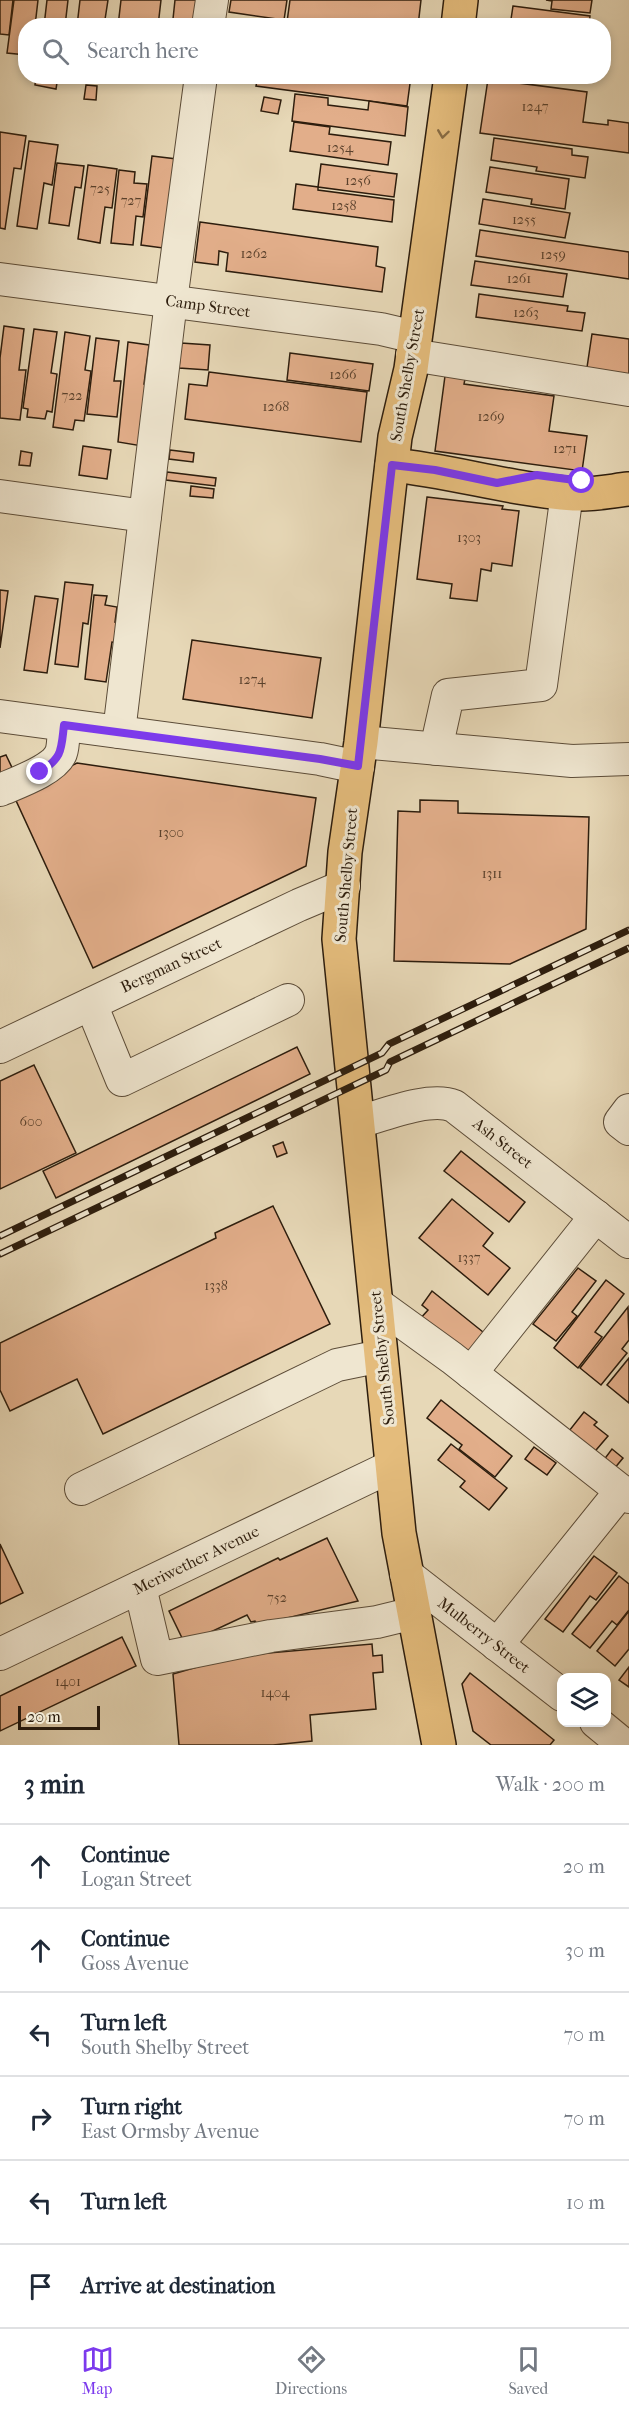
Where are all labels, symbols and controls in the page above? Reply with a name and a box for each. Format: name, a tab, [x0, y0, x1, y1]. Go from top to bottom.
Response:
search box	[18, 18, 611, 84]
icon: search	[39, 35, 72, 68]
text: Search here	[87, 38, 199, 64]
house number: 1247	[522, 98, 549, 115]
one-way arrow	[437, 130, 449, 139]
house number: 1254	[327, 139, 354, 156]
house number: 1256	[345, 172, 371, 189]
house number: 725	[90, 180, 110, 197]
house number: 727	[121, 192, 142, 209]
house number: 1258	[331, 197, 357, 214]
house number: 1255	[512, 211, 536, 228]
house number: 1262	[241, 245, 267, 262]
house number: 1259	[540, 246, 566, 263]
house number: 1261	[507, 270, 531, 287]
street label: Camp Street	[164, 291, 252, 321]
house number: 1263	[513, 304, 539, 321]
street label: South Shelby Street	[386, 307, 428, 443]
house number: 1266	[329, 366, 357, 383]
house number: 722	[61, 387, 83, 404]
house number: 1268	[263, 398, 289, 415]
house number: 1269	[477, 408, 505, 425]
house number: 1271	[553, 440, 577, 457]
route start	[568, 467, 594, 493]
house number: 1303	[457, 529, 481, 546]
house number: 1274	[239, 671, 266, 688]
route end	[26, 758, 52, 784]
street label: South Shelby Street	[331, 807, 361, 943]
house number: 1300	[158, 824, 184, 841]
house number: 1311	[482, 865, 502, 882]
street label: Bergman Street	[117, 933, 225, 997]
house number: 600	[19, 1113, 43, 1130]
street label: Ash Street	[468, 1113, 537, 1172]
house number: 1337	[457, 1249, 481, 1266]
house number: 1338	[204, 1277, 228, 1294]
street label: South Shelby Street	[365, 1290, 398, 1426]
street label: Meriwether Avenue	[130, 1521, 262, 1599]
house number: 752	[267, 1589, 287, 1606]
street label: Mulberry Street	[434, 1593, 534, 1677]
house number: 1401	[55, 1673, 81, 1690]
map controls	[557, 1673, 611, 1727]
button: layers	[557, 1673, 611, 1727]
house number: 1404	[260, 1684, 290, 1701]
scale bar	[18, 1703, 100, 1730]
text: 20 m	[27, 1707, 61, 1726]
text: 3 min	[24, 1769, 85, 1800]
text: Walk · 200 m	[496, 1773, 605, 1796]
text: Continue	[81, 1842, 170, 1868]
icon: ahead	[24, 1850, 57, 1883]
text: 20 m	[563, 1855, 605, 1878]
text: Logan Street	[81, 1868, 192, 1891]
text: Continue	[81, 1926, 170, 1952]
icon: ahead	[24, 1934, 57, 1967]
text: 30 m	[565, 1939, 605, 1962]
text: Goss Avenue	[81, 1952, 189, 1975]
text: Turn left	[81, 2010, 167, 2036]
icon: left	[24, 2018, 57, 2051]
text: 70 m	[563, 2023, 605, 2046]
text: South Shelby Street	[81, 2036, 250, 2059]
text: Turn right	[81, 2094, 182, 2120]
icon: right	[24, 2102, 57, 2135]
text: 70 m	[563, 2107, 605, 2130]
text: East Ormsby Avenue	[81, 2120, 259, 2143]
icon: left	[24, 2186, 57, 2219]
text: Turn left	[81, 2189, 167, 2215]
text: 10 m	[566, 2191, 605, 2214]
icon: arrive	[24, 2270, 57, 2303]
text: Arrive at destination	[81, 2273, 275, 2299]
tab: Map	[81, 2343, 114, 2398]
tab: Directions	[275, 2343, 347, 2398]
tab: Saved	[509, 2343, 548, 2398]

